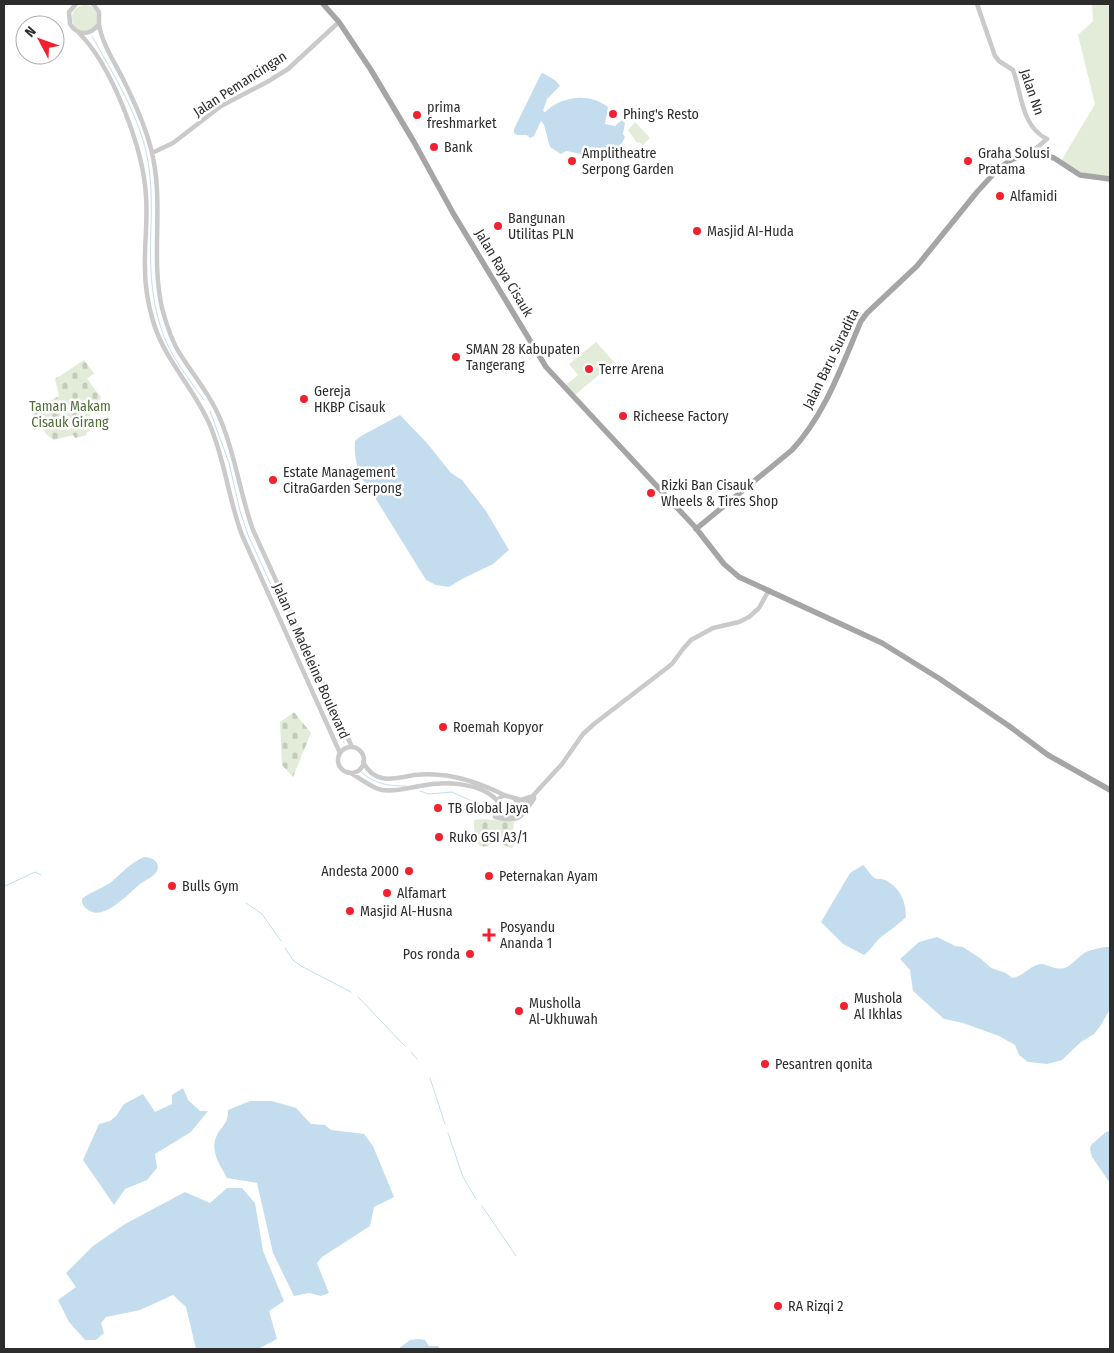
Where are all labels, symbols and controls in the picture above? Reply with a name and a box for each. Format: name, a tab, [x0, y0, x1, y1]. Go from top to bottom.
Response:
north arrow	[15, 15, 65, 65]
text: N	[21, 23, 40, 41]
street label: Jalan Pemancingan	[190, 47, 290, 121]
street label: Jalan Nn	[1016, 67, 1048, 117]
place label: prima freshmarket	[427, 99, 497, 132]
place label: Phing's Resto	[623, 106, 699, 123]
marker: Phing's Resto	[607, 108, 619, 120]
marker: prima freshmarket	[411, 109, 423, 121]
place label: Bank	[444, 139, 473, 156]
marker: Bank	[428, 141, 440, 153]
place label: Amplitheatre Serpong Garden	[582, 145, 674, 178]
place label: Graha Solusi Pratama	[978, 145, 1050, 178]
marker: Amplitheatre Serpong Garden	[566, 155, 578, 167]
marker: Graha Solusi Pratama	[962, 155, 974, 167]
place label: Alfamidi	[1010, 188, 1057, 205]
marker: Alfamidi	[994, 190, 1006, 202]
place label: Bangunan Utilitas PLN	[508, 210, 574, 243]
marker: Bangunan Utilitas PLN	[492, 220, 504, 232]
place label: Masjid AI-Huda	[707, 223, 794, 240]
marker: Masjid AI-Huda	[691, 225, 703, 237]
street label: Jalan Raya Cisauk	[471, 226, 537, 320]
street label: Jalan Baru Suradita	[799, 306, 863, 412]
place label: SMAN 28 Kabupaten Tangerang	[466, 341, 580, 374]
marker: SMAN 28 Kabupaten Tangerang	[450, 351, 462, 363]
place label: Terre Arena	[599, 361, 664, 378]
marker: Terre Arena	[583, 363, 595, 375]
place label: Gereja HKBP Cisauk	[314, 383, 386, 416]
marker: Gereja HKBP Cisauk	[298, 393, 310, 405]
park label: Taman Makam Cisauk Girang	[29, 398, 111, 431]
place label: Richeese Factory	[633, 408, 729, 425]
marker: Richeese Factory	[617, 410, 629, 422]
place label: Estate Management CitraGarden Serpong	[283, 464, 402, 497]
marker: Estate Management CitraGarden Serpong	[267, 474, 279, 486]
place label: Rizki Ban Cisauk Wheels & Tires Shop	[661, 477, 778, 510]
marker: Rizki Ban Cisauk Wheels & Tires Shop	[645, 487, 657, 499]
street label: Jalan La Madeleine Boulevard	[269, 581, 353, 741]
place label: Roemah Kopyor	[453, 719, 544, 736]
marker: Roemah Kopyor	[437, 721, 449, 733]
place label: TB Global Jaya	[448, 800, 529, 817]
marker: TB Global Jaya	[432, 802, 444, 814]
place label: Ruko GSI A3/1	[449, 829, 528, 846]
marker: Ruko GSI A3/1	[433, 831, 445, 843]
place label: Andesta 2000	[321, 863, 399, 880]
marker: Andesta 2000	[403, 865, 415, 877]
place label: Peternakan Ayam	[499, 868, 598, 885]
marker: Peternakan Ayam	[483, 870, 495, 882]
place label: Bulls Gym	[182, 878, 239, 895]
marker: Bulls Gym	[166, 880, 178, 892]
place label: Alfamart	[397, 885, 446, 902]
marker: Alfamart	[381, 887, 393, 899]
place label: Masjid Al-Husna	[360, 903, 453, 920]
marker: Masjid Al-Husna	[344, 905, 356, 917]
place label: Posyandu Ananda 1	[500, 919, 555, 952]
marker: Posyandu Ananda 1	[482, 928, 496, 942]
place label: Pos ronda	[403, 946, 460, 963]
marker: Pos ronda	[464, 948, 476, 960]
place label: Mushola Al Ikhlas	[854, 990, 903, 1023]
place label: Musholla Al-Ukhuwah	[529, 995, 598, 1028]
marker: Mushola Al Ikhlas	[838, 1000, 850, 1012]
marker: Musholla Al-Ukhuwah	[513, 1005, 525, 1017]
place label: Pesantren qonita	[775, 1056, 873, 1073]
marker: Pesantren qonita	[759, 1058, 771, 1070]
place label: RA Rizqi 2	[788, 1298, 843, 1315]
marker: RA Rizqi 2	[772, 1300, 784, 1312]

